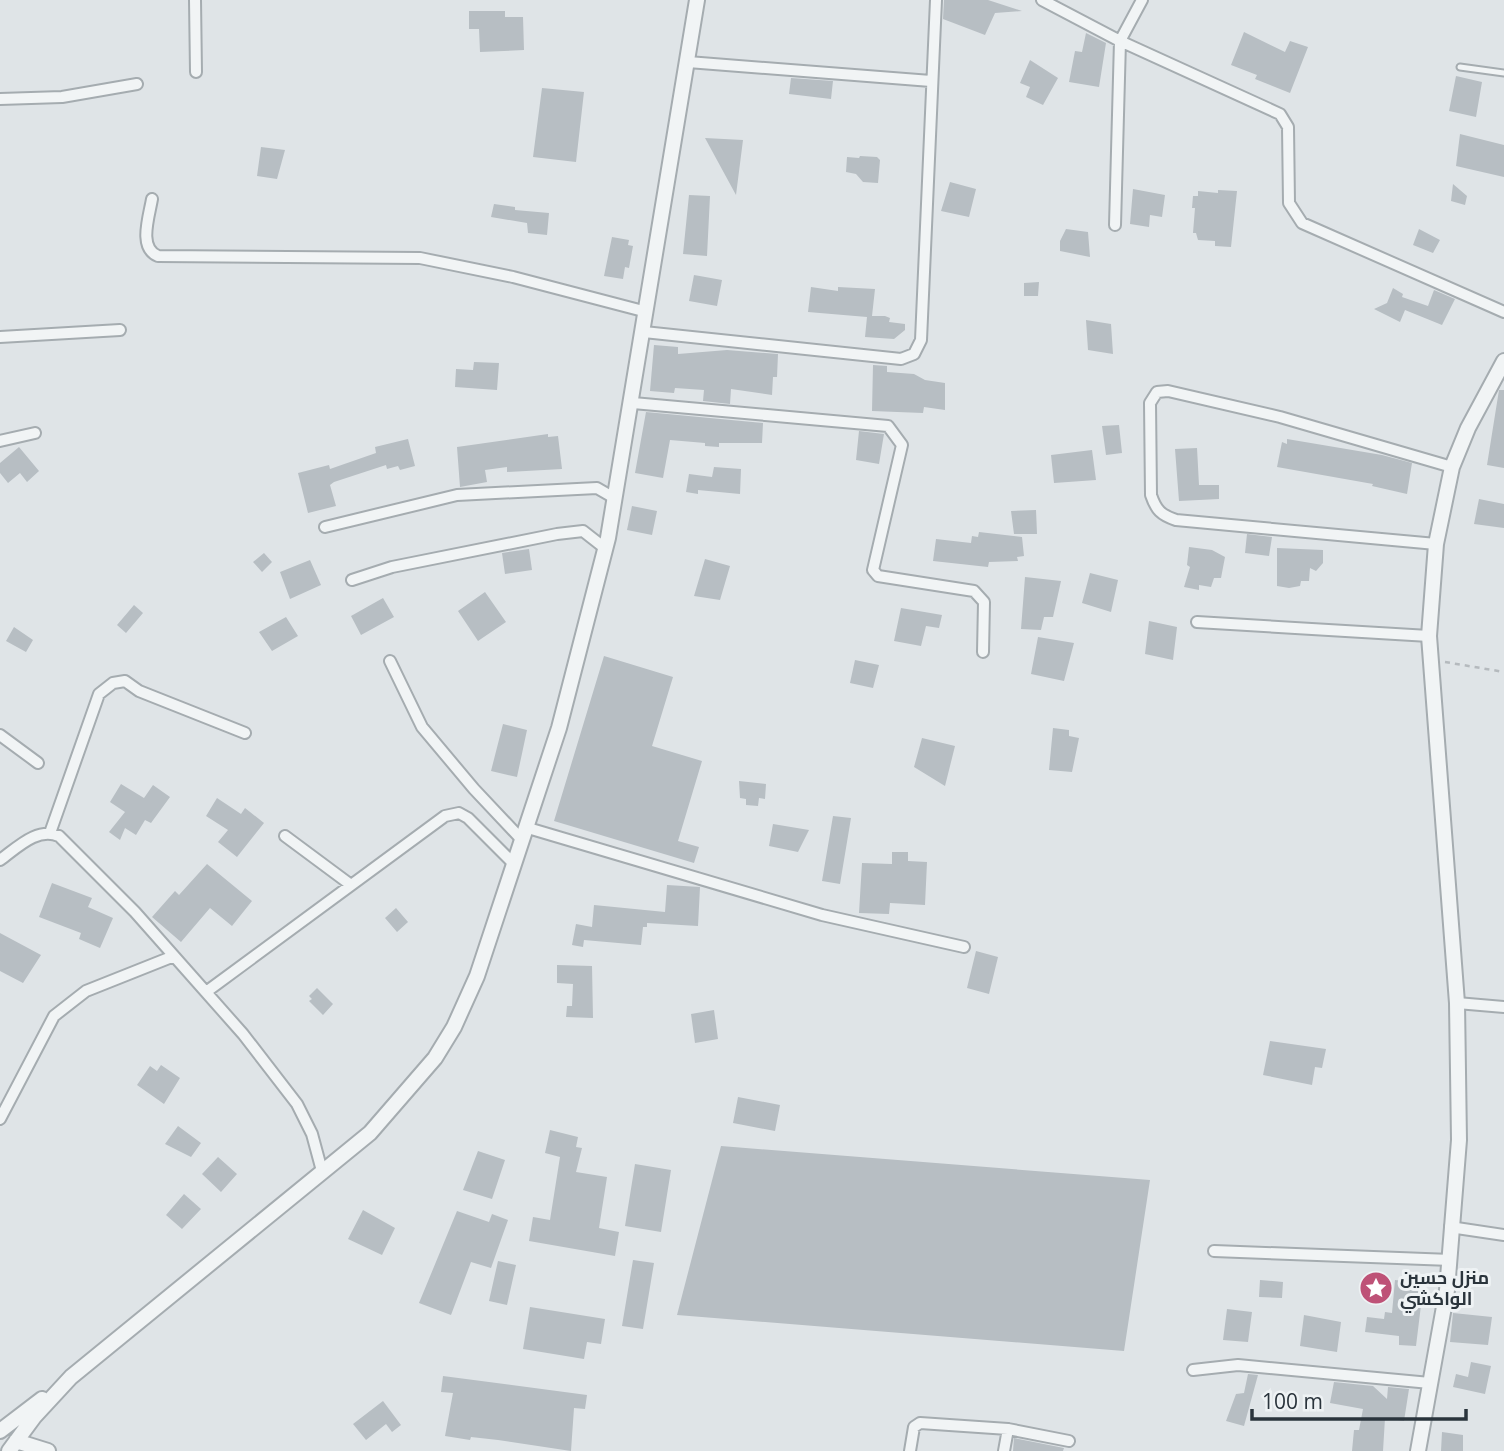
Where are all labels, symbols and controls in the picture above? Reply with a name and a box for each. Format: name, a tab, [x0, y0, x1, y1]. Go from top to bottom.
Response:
place label: منزل حسين الواكشي	[1400, 1265, 1489, 1313]
place icon: منزل حسين الواكشي	[1357, 1269, 1395, 1307]
scale bar	[1252, 1378, 1466, 1422]
text: 100 m	[1262, 1387, 1323, 1415]

